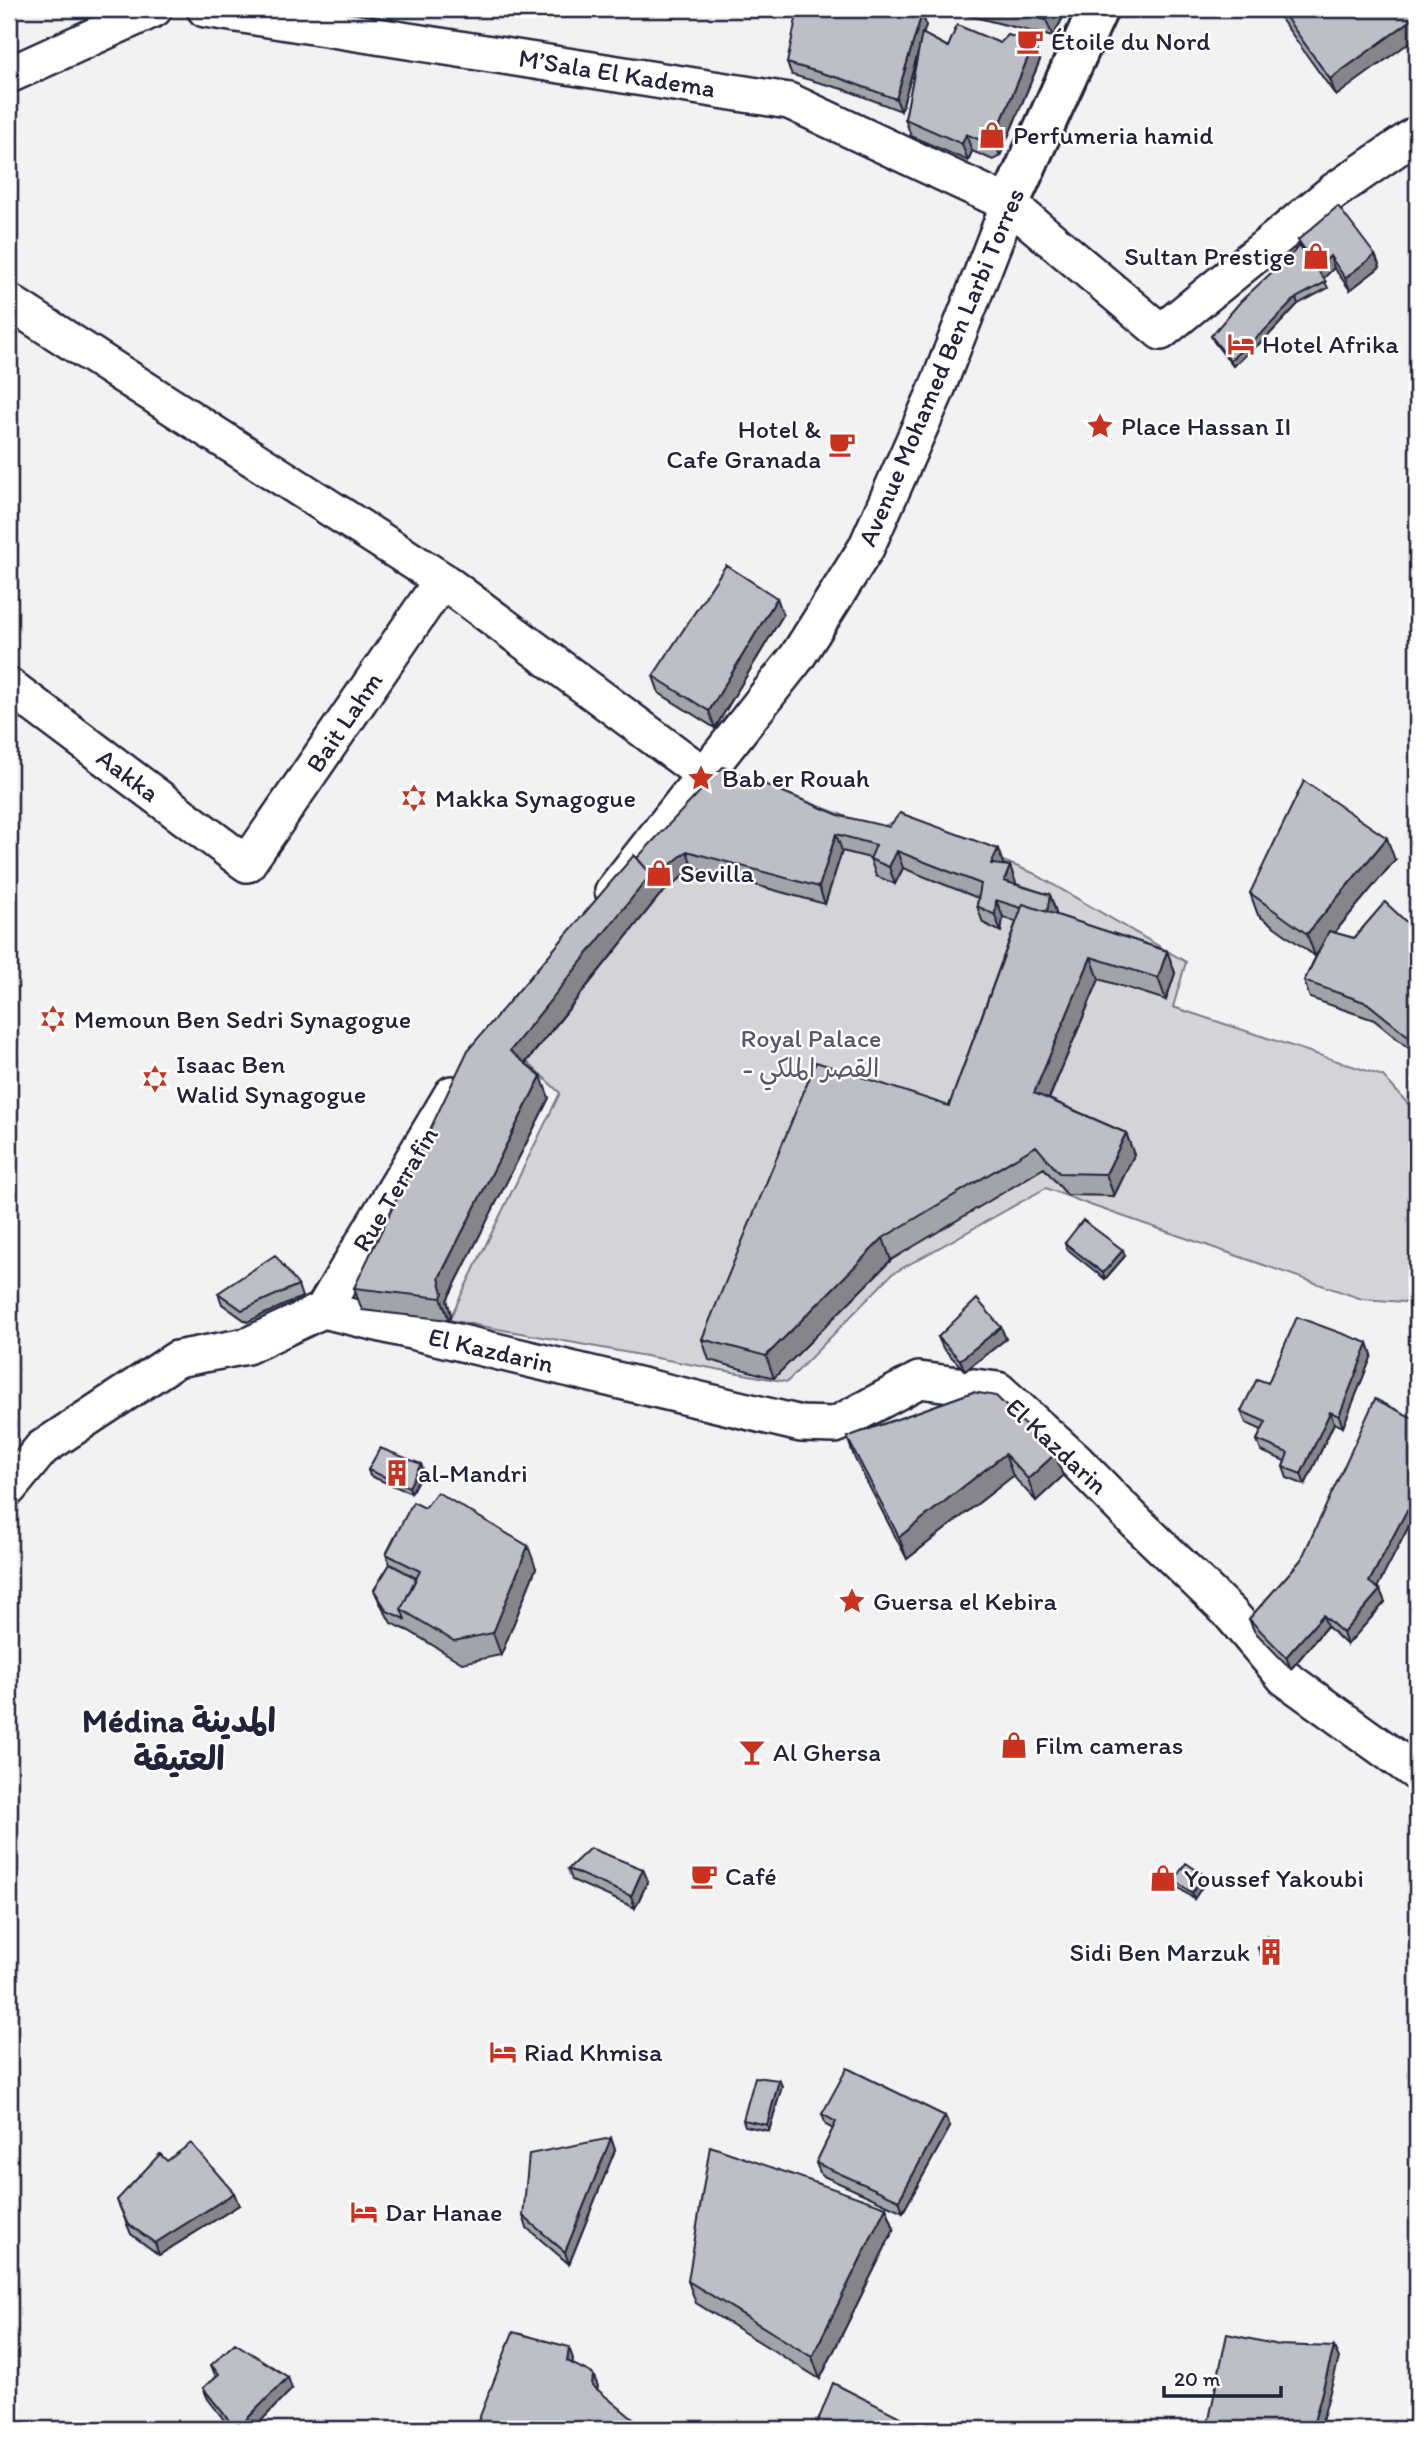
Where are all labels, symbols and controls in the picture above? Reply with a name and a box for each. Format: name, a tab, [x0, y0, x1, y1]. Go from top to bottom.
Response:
place label: Étoile du Nord	[1051, 25, 1210, 57]
cafe icon: Étoile du Nord	[1015, 26, 1045, 56]
street label: M’Sala El Kadema	[516, 42, 718, 104]
place label: Perfumeria hamid	[1013, 119, 1214, 151]
shop icon: Perfumeria hamid	[977, 120, 1007, 150]
street label: Avenue Mohamed Ben Larbi Torres	[851, 183, 1031, 551]
place label: Sultan Prestige	[1124, 240, 1295, 272]
shop icon: Sultan Prestige	[1301, 241, 1331, 271]
place label: Hotel Afrika	[1262, 328, 1399, 360]
hotel icon: Hotel Afrika	[1226, 329, 1256, 359]
place label: Place Hassan II	[1121, 410, 1291, 442]
place icon: Place Hassan II	[1085, 411, 1115, 441]
place label: Hotel & Cafe Granada	[666, 413, 821, 475]
cafe icon: Hotel & Cafe Granada	[827, 429, 857, 459]
street label: Bait Lahm	[299, 666, 389, 778]
street label: Aakka	[91, 741, 166, 809]
place label: Bab er Rouah	[722, 762, 870, 794]
place icon: Bab er Rouah	[686, 763, 716, 793]
place label: Makka Synagogue	[435, 782, 636, 814]
synagogue icon: Makka Synagogue	[399, 783, 429, 813]
place label: Sevilla	[680, 857, 754, 889]
shop icon: Sevilla	[644, 858, 674, 888]
place label: Memoun Ben Sedri Synagogue	[74, 1003, 411, 1035]
synagogue icon: Memoun Ben Sedri Synagogue	[38, 1004, 68, 1034]
park label: Royal Palace - القصر الملكي	[741, 1022, 881, 1091]
place label: Isaac Ben Walid Synagogue	[176, 1048, 366, 1110]
synagogue icon: Isaac Ben Walid Synagogue	[140, 1064, 170, 1094]
street label: Rue Terrafin	[345, 1120, 445, 1257]
street label: El Kazdarin	[425, 1320, 557, 1380]
street label: El Kazdarin	[1000, 1391, 1115, 1501]
place label: al-Mandri	[418, 1457, 528, 1489]
building icon: al-Mandri	[382, 1458, 412, 1488]
place label: Guersa el Kebira	[873, 1585, 1057, 1617]
place icon: Guersa el Kebira	[837, 1586, 867, 1616]
district label: Médina المدينة العتيقة	[82, 1701, 276, 1778]
place label: Film cameras	[1035, 1729, 1184, 1761]
shop icon: Film cameras	[999, 1730, 1029, 1760]
place label: Al Ghersa	[773, 1736, 881, 1768]
bar icon: Al Ghersa	[737, 1737, 767, 1767]
place label: Café	[725, 1860, 777, 1892]
cafe icon: Café	[689, 1861, 719, 1891]
place label: Youssef Yakoubi	[1184, 1862, 1364, 1894]
shop icon: Youssef Yakoubi	[1148, 1863, 1178, 1893]
place label: Sidi Ben Marzuk	[1070, 1936, 1250, 1968]
building icon: Sidi Ben Marzuk	[1256, 1937, 1286, 1967]
place label: Riad Khmisa	[524, 2036, 663, 2068]
hotel icon: Riad Khmisa	[488, 2037, 518, 2067]
place label: Dar Hanae	[385, 2196, 502, 2228]
hotel icon: Dar Hanae	[349, 2197, 379, 2227]
scale bar	[1164, 2354, 1281, 2398]
text: 20 m	[1174, 2366, 1221, 2391]

